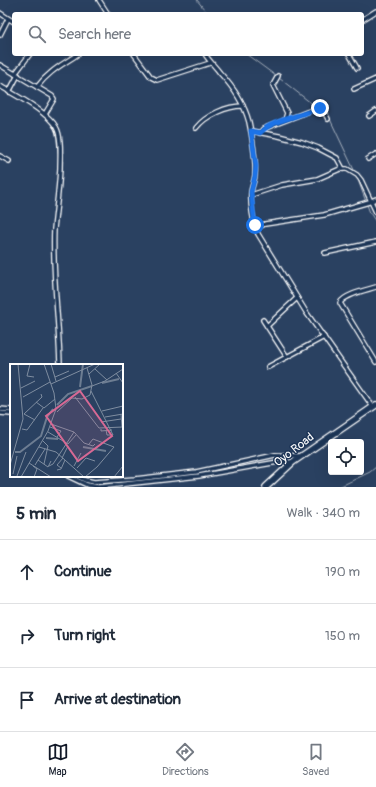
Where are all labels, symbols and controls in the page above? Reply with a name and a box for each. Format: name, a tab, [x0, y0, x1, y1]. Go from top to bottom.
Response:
search box	[12, 12, 364, 56]
icon: search	[26, 23, 48, 45]
text: Search here	[58, 25, 131, 44]
route end	[311, 99, 329, 117]
route start	[246, 216, 264, 234]
inset map	[10, 364, 123, 477]
street label: Oyo Road	[271, 430, 317, 470]
map controls	[328, 439, 364, 475]
button: locate	[328, 439, 364, 475]
text: 5 min	[16, 503, 56, 524]
text: Walk · 340 m	[286, 505, 360, 521]
icon: ahead	[16, 561, 38, 583]
text: Continue	[54, 562, 112, 581]
text: 190 m	[325, 564, 360, 580]
icon: right	[16, 625, 38, 647]
text: Turn right	[54, 626, 115, 645]
text: 150 m	[325, 628, 360, 644]
icon: arrive	[16, 689, 38, 711]
text: Arrive at destination	[54, 690, 181, 709]
tab: Map	[47, 741, 69, 778]
tab: Directions	[162, 741, 209, 778]
tab: Saved	[302, 741, 329, 778]

